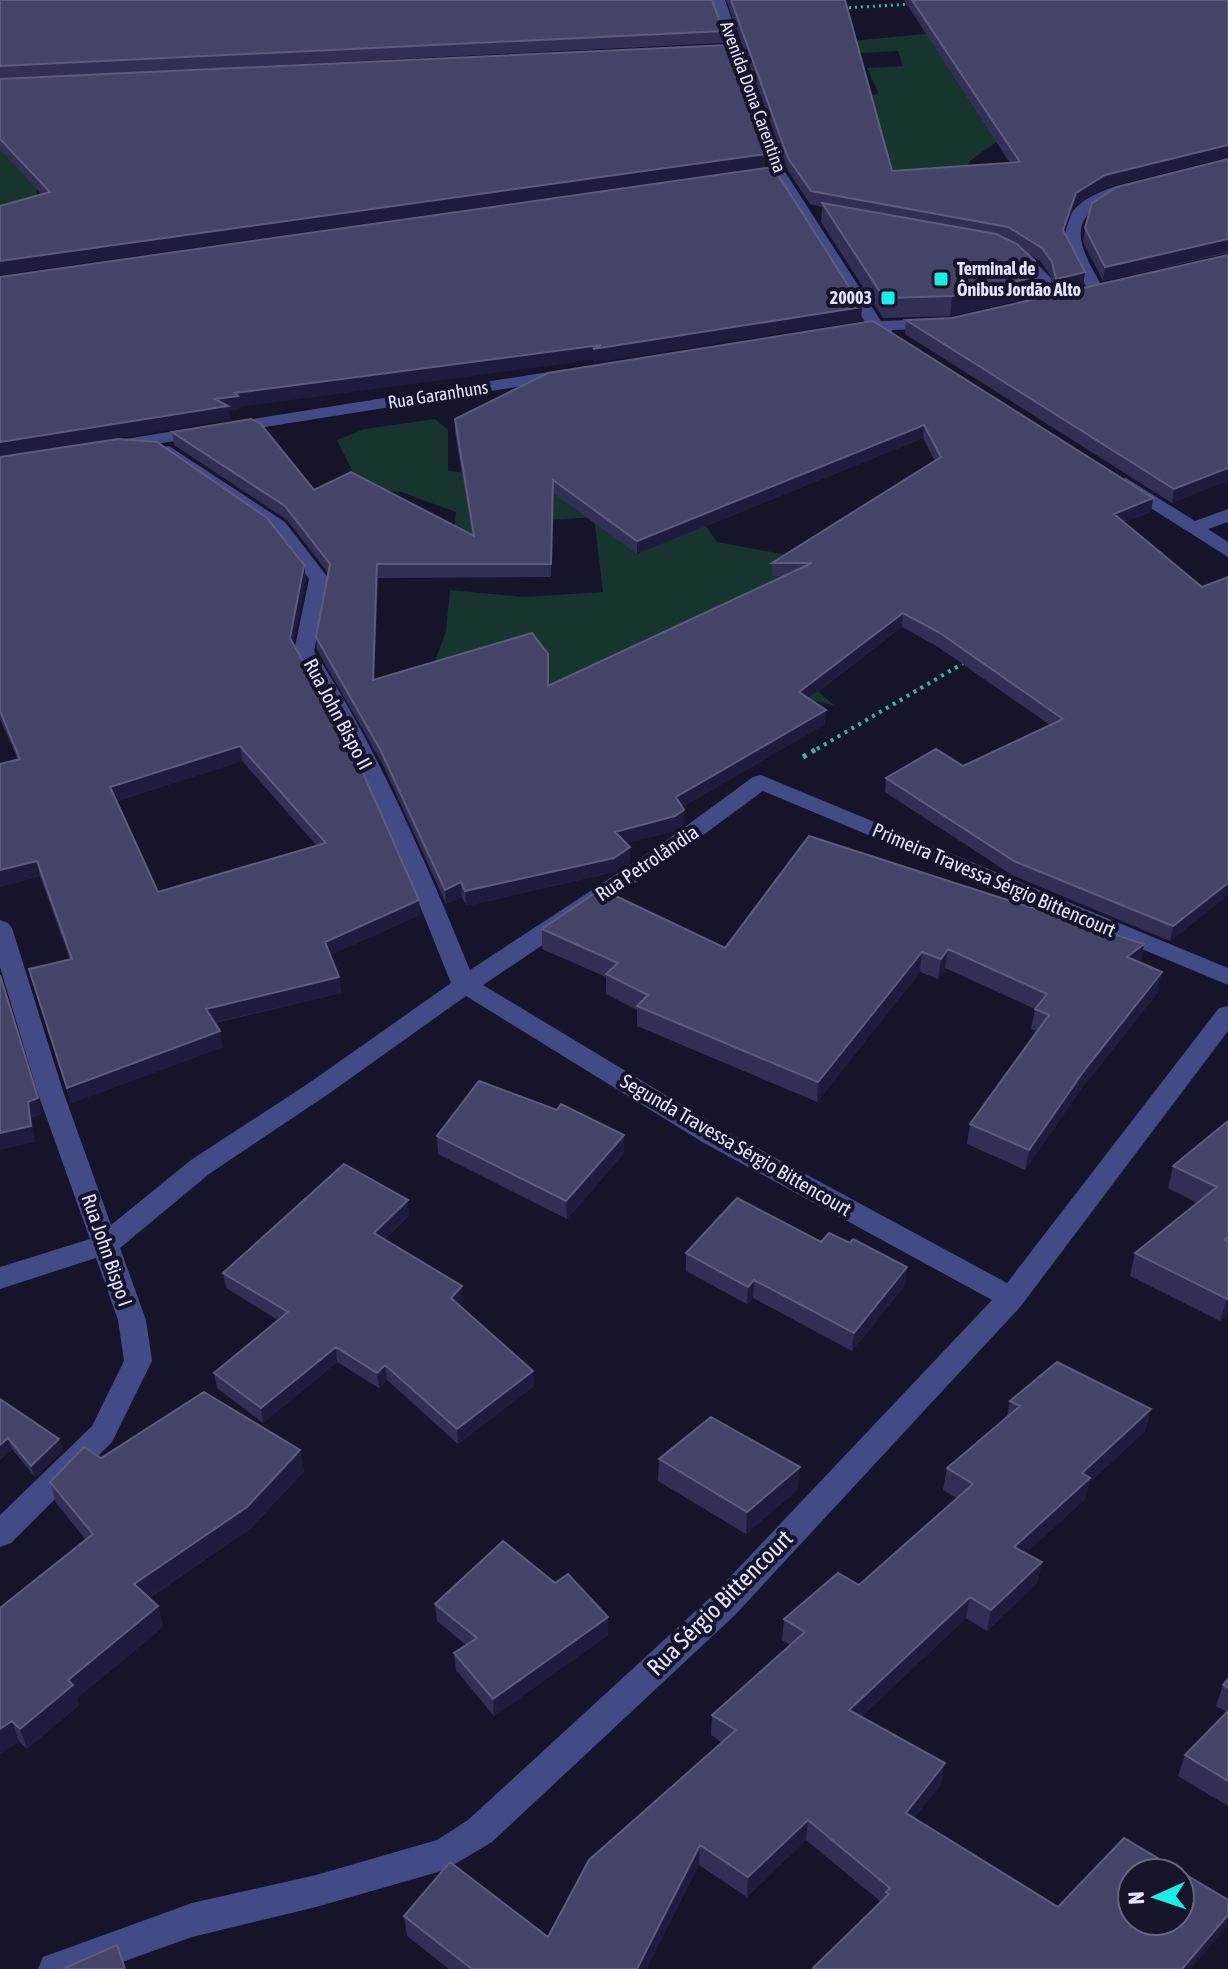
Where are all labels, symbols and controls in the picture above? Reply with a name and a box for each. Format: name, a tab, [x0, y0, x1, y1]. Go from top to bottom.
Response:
street label: Avenida Dona Carentina	[716, 18, 791, 175]
place label: Terminal de Ônibus Jordão Alto	[957, 258, 1081, 300]
marker: Terminal de Ônibus Jordão Alto	[932, 270, 950, 288]
place label: 20003	[830, 287, 872, 308]
marker: 20003	[879, 289, 897, 307]
street label: Rua Garanhuns	[386, 376, 489, 413]
street label: Rua John Bispo II	[300, 654, 377, 773]
street label: Primeira Travessa Sérgio Bittencourt	[869, 818, 1119, 941]
street label: Rua Petrolândia	[591, 820, 703, 905]
street label: Segunda Travessa Sérgio Bittencourt	[617, 1069, 856, 1220]
street label: Rua John Bispo I	[77, 1191, 137, 1309]
street label: Rua Sérgio Bittencourt	[641, 1524, 798, 1681]
north arrow	[1116, 1857, 1196, 1937]
text: N	[1123, 1891, 1149, 1905]

